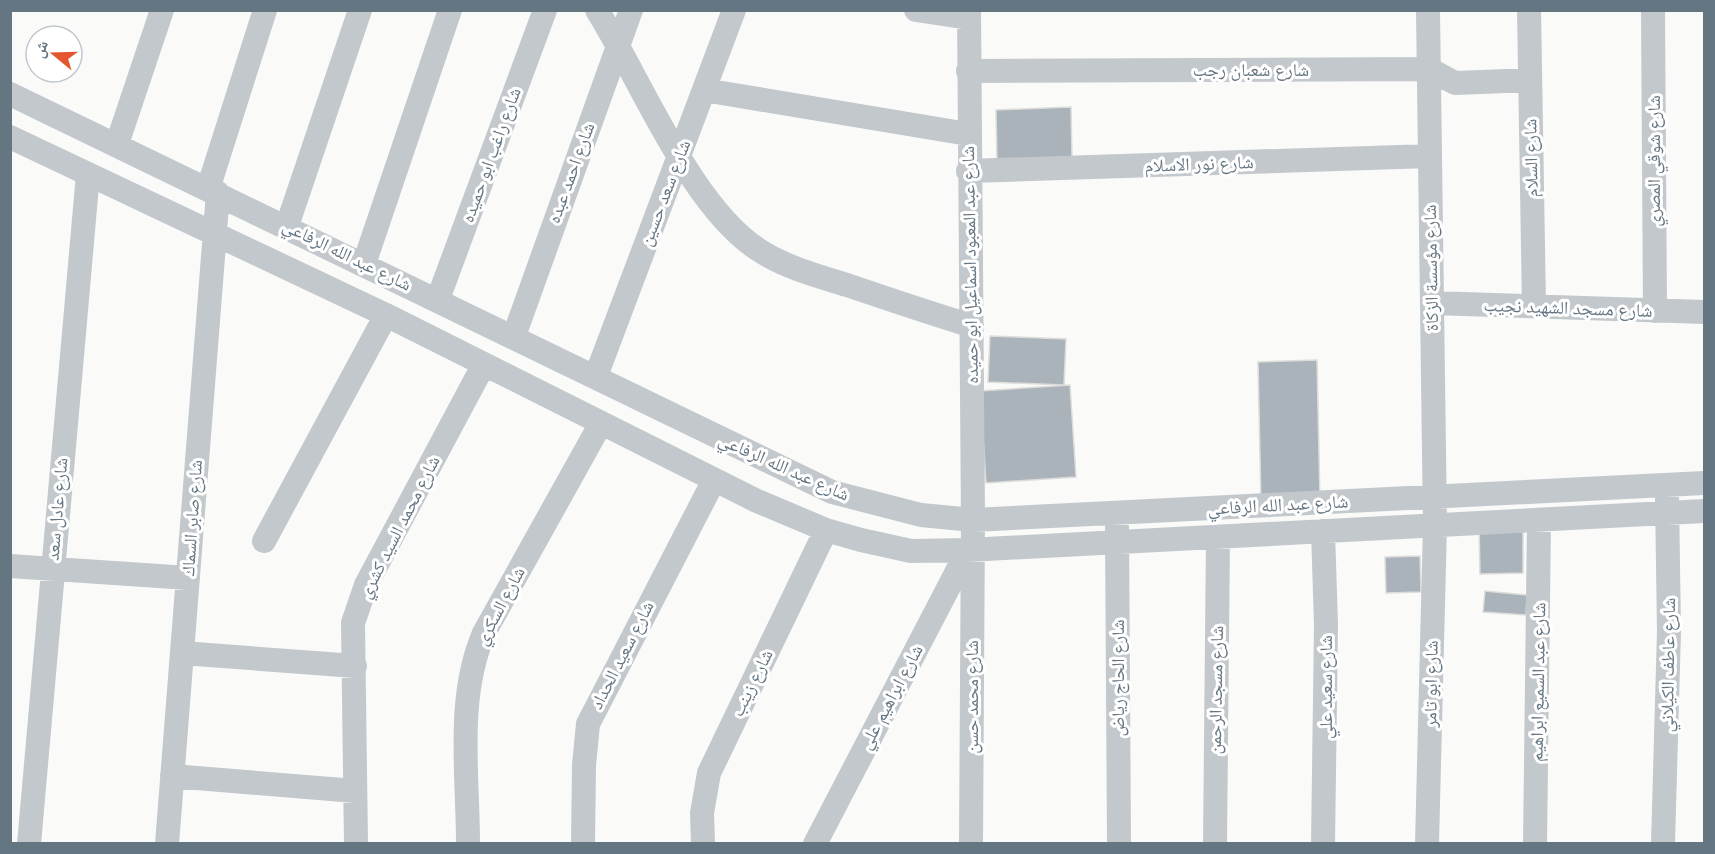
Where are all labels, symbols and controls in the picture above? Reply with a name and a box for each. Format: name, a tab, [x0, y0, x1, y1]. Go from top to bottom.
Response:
north arrow	[24, 24, 84, 84]
text: ش	[27, 37, 53, 61]
street label: شارع شعبان رجب	[1193, 57, 1309, 81]
street label: شارع راغب ابو حميده	[454, 84, 526, 226]
street label: شارع شوقي المصري	[1641, 95, 1669, 227]
street label: شارع السلام	[1517, 118, 1544, 198]
street label: شارع احمد عبده	[541, 119, 599, 226]
street label: شارع سعد حسين	[633, 136, 695, 249]
street label: شارع عبد المعبود اسماعيل ابو حميده	[955, 146, 983, 384]
street label: شارع نور الاسلام	[1144, 149, 1254, 178]
street label: شارع مؤسسة الزكاة	[1417, 204, 1443, 332]
street label: شارع عبد الله الرفاعي	[277, 212, 416, 299]
street label: شارع مسجد الشهيد نجيب	[1483, 292, 1653, 322]
street label: شارع عبد الله الرفاعي	[714, 427, 854, 509]
street label: شارع محمد السيد كشري	[352, 451, 448, 604]
street label: شارع عادل سعد	[40, 456, 72, 561]
street label: شارع صابر السماك	[175, 459, 207, 577]
street label: شارع عبد الله الرفاعي	[1207, 488, 1349, 523]
street label: شارع السكري	[468, 562, 533, 651]
street label: شارع سعيد الحداد	[584, 596, 659, 713]
street label: شارع عاطف الكيلاني	[1654, 597, 1684, 733]
street label: شارع عبد السميع ابراهيم	[1524, 602, 1551, 762]
street label: شارع الحاج رياض	[1105, 619, 1130, 737]
street label: شارع مسجد الرحمن	[1202, 625, 1228, 755]
street label: شارع سعيد علي	[1313, 635, 1341, 739]
street label: شارع ابراهيم علي	[852, 640, 931, 755]
street label: شارع محمد حسن	[959, 640, 983, 754]
street label: شارع ابو تامر	[1417, 640, 1443, 729]
street label: شارع زينب	[725, 645, 778, 720]

